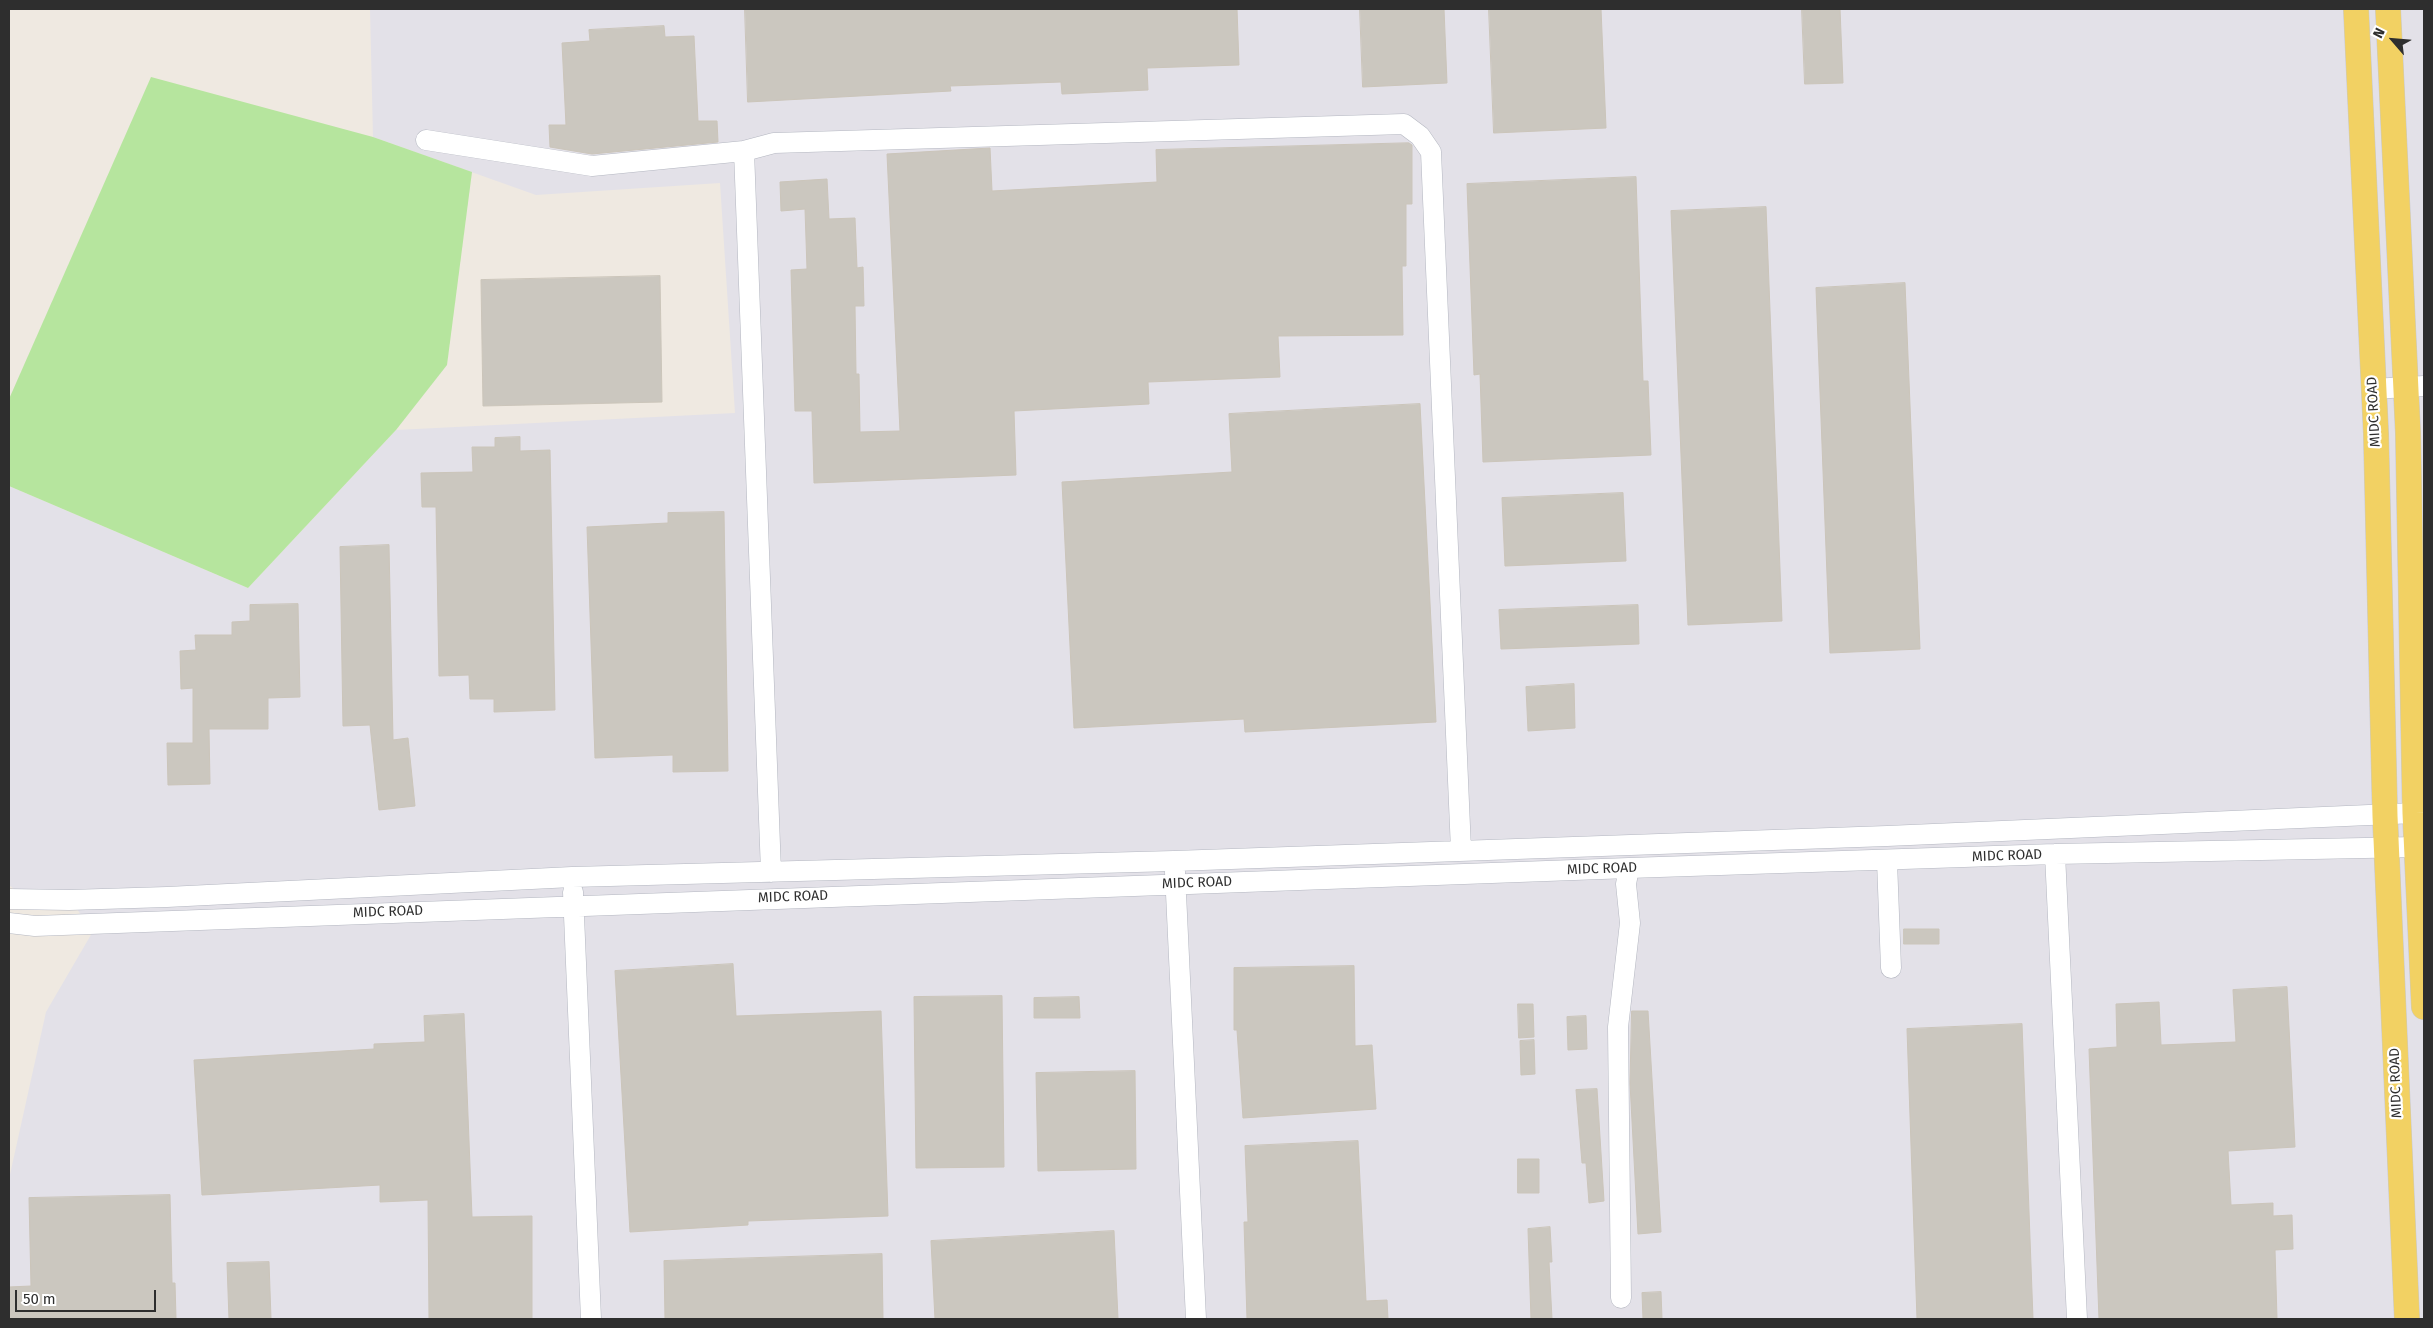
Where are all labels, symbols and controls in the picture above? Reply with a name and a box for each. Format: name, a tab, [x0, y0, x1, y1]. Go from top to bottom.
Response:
north arrow	[2368, 15, 2418, 65]
text: N	[2370, 25, 2389, 41]
street label: MIDC ROAD	[2364, 376, 2384, 448]
street label: MIDC ROAD	[1971, 846, 2043, 866]
street label: MIDC ROAD	[1566, 859, 1638, 879]
street label: MIDC ROAD	[1161, 873, 1233, 893]
street label: MIDC ROAD	[757, 887, 829, 907]
street label: MIDC ROAD	[352, 902, 424, 922]
street label: MIDC ROAD	[2386, 1047, 2406, 1119]
scale bar	[18, 1280, 159, 1312]
text: 50 m	[23, 1290, 56, 1308]

